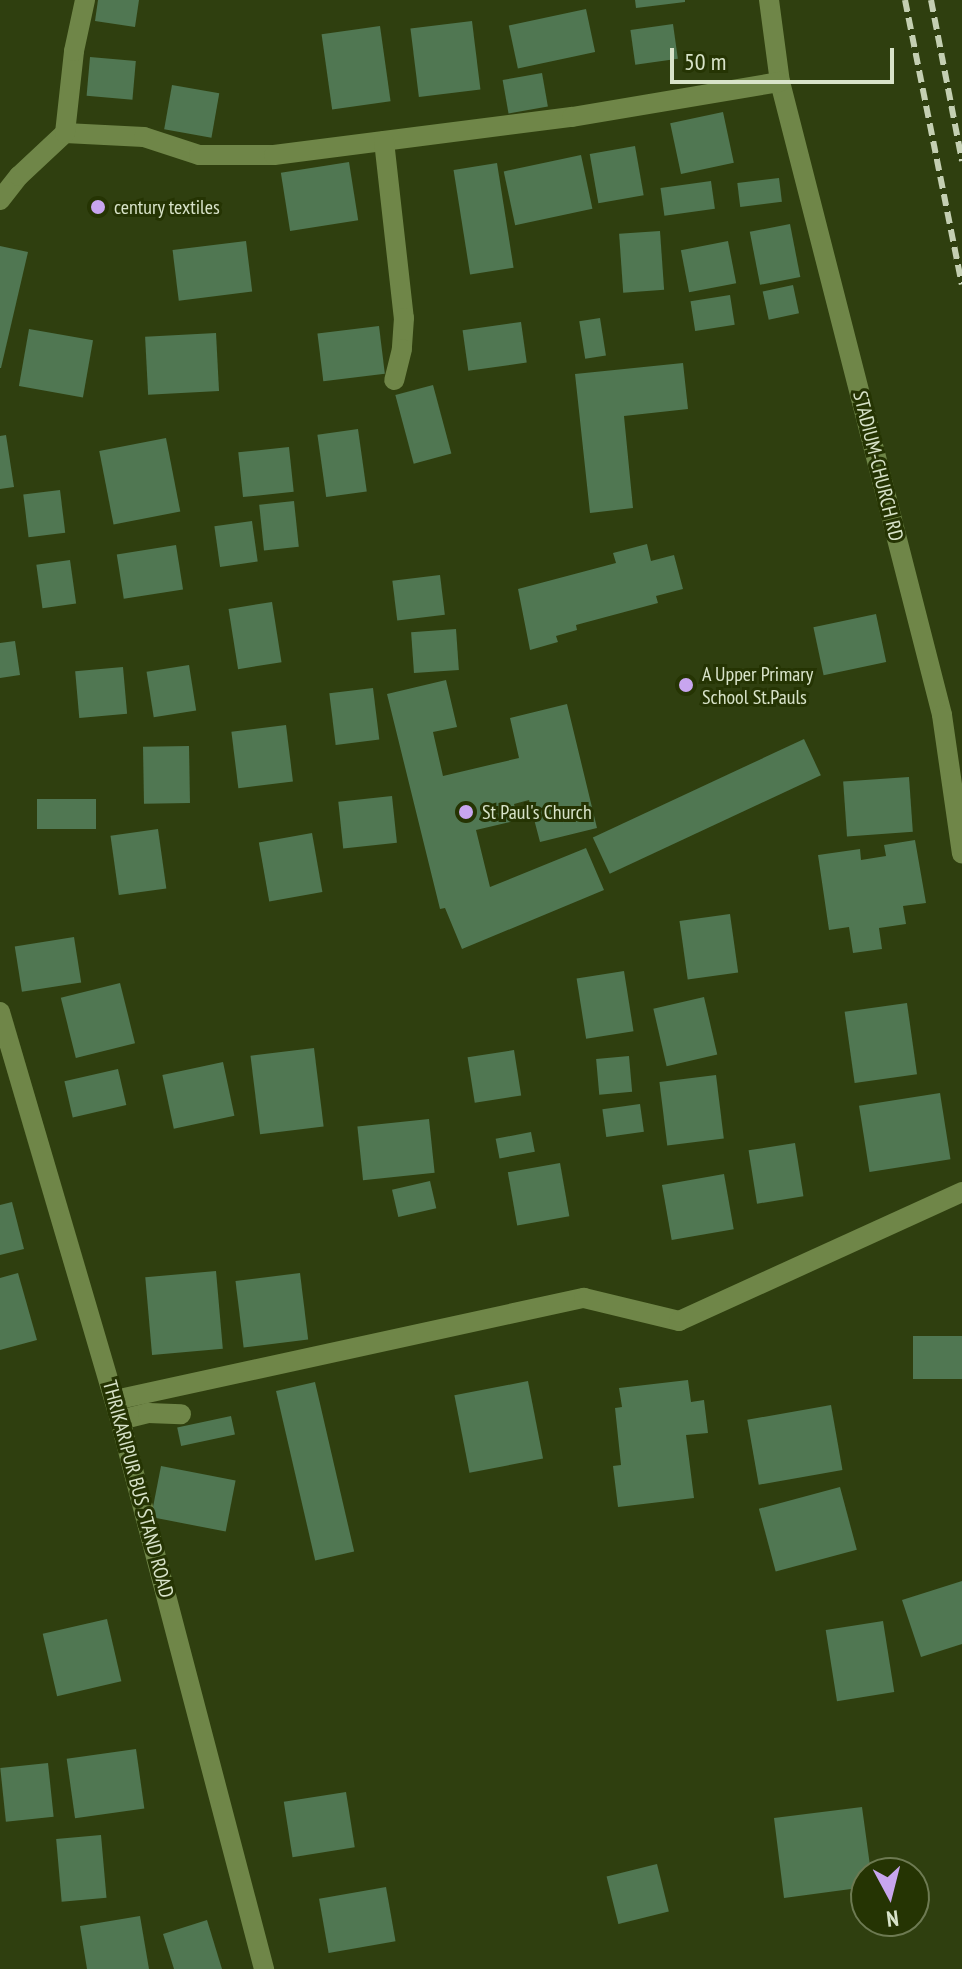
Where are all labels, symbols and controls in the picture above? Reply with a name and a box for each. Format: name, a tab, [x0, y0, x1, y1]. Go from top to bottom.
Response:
scale bar	[674, 32, 898, 82]
text: 50 m	[684, 46, 726, 77]
place label: century textiles	[114, 195, 220, 219]
marker: century textiles	[89, 198, 107, 216]
street label: STADIUM-CHURCH RD	[848, 389, 908, 543]
place label: A Upper Primary School St.Pauls	[702, 662, 814, 709]
marker: A Upper Primary School St.Pauls	[677, 676, 695, 694]
place label: St Paul's Church	[482, 800, 592, 824]
marker: St Paul's Church	[457, 803, 475, 821]
street label: THRIKARIPUR BUS STAND ROAD	[97, 1378, 179, 1600]
north arrow	[850, 1857, 930, 1937]
text: N	[885, 1904, 900, 1933]

